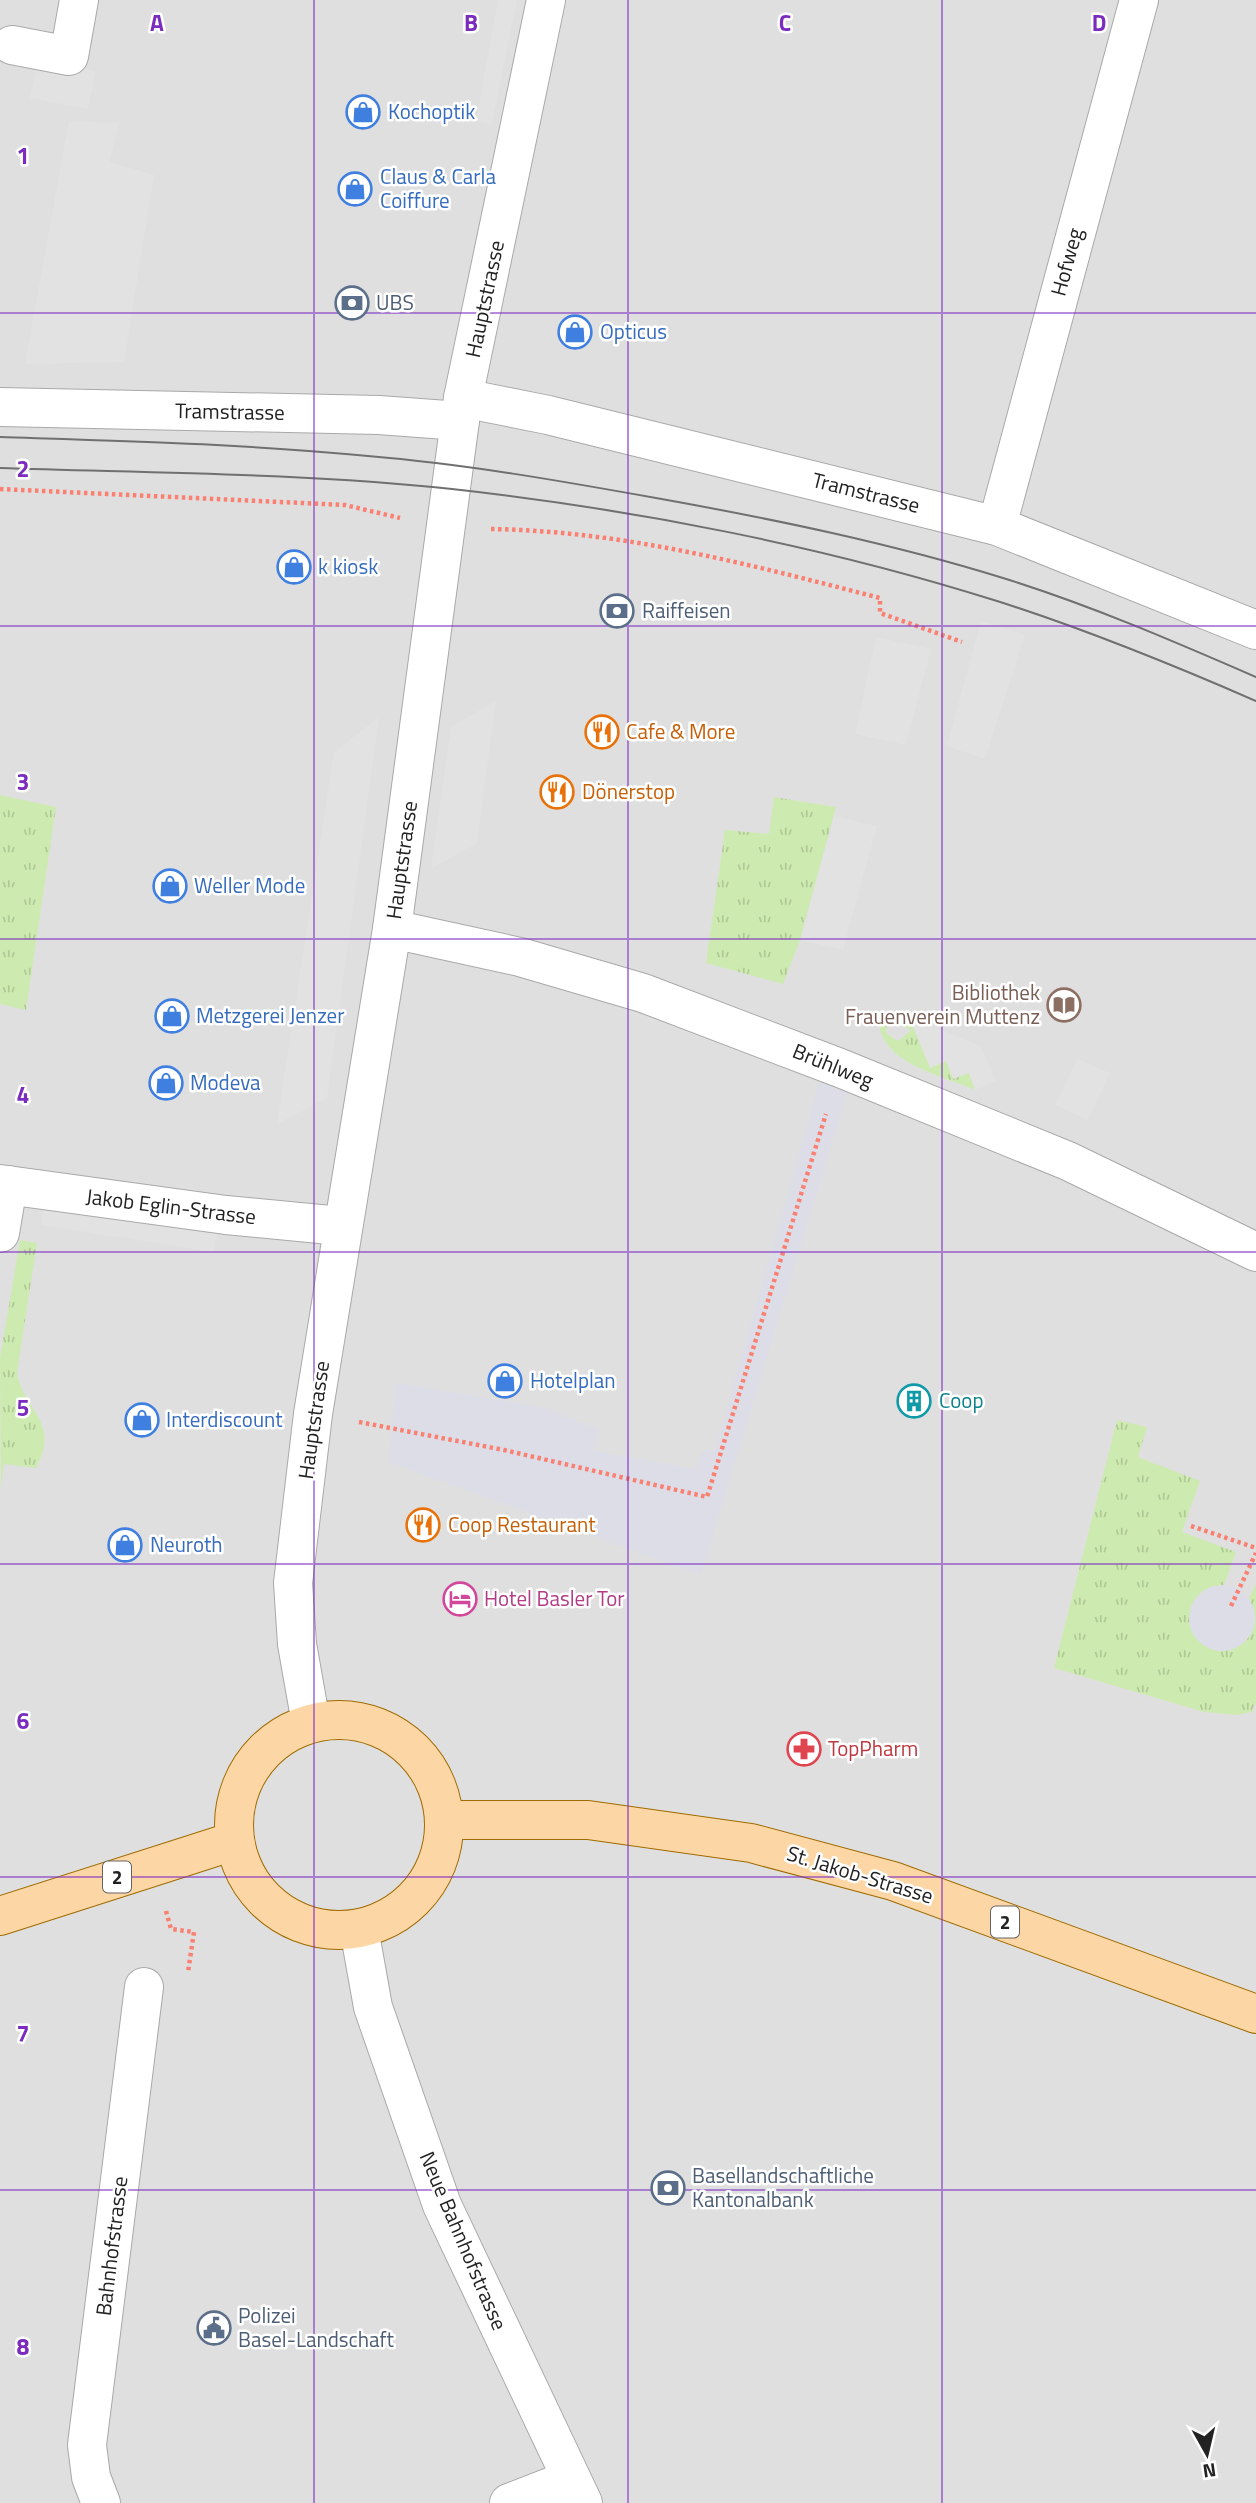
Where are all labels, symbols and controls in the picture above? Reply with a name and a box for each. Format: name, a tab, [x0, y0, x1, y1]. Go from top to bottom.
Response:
text: A	[150, 5, 164, 40]
text: B	[464, 5, 478, 40]
text: C	[779, 5, 791, 40]
text: D	[1092, 5, 1106, 40]
shop icon: Kochoptik	[344, 93, 382, 131]
place label: Kochoptik	[388, 95, 475, 127]
text: 1	[17, 138, 29, 173]
place label: Claus & Carla Coiffure	[380, 160, 496, 216]
shop icon: Claus & Carla Coiffure	[336, 170, 374, 208]
street label: Hofweg	[1042, 224, 1091, 299]
street label: Hauptstrasse	[456, 237, 512, 360]
bank icon: UBS	[333, 284, 371, 322]
place label: UBS	[376, 286, 414, 318]
shop icon: Opticus	[556, 313, 594, 351]
place label: Opticus	[600, 315, 667, 347]
street label: Tramstrasse	[175, 394, 285, 428]
text: 2	[17, 451, 29, 486]
street label: Tramstrasse	[809, 463, 923, 521]
shop icon: k kiosk	[275, 548, 313, 586]
place label: k kiosk	[318, 550, 378, 582]
bank icon: Raiffeisen	[598, 592, 636, 630]
place label: Raiffeisen	[642, 594, 731, 626]
restaurant icon: Cafe & More	[583, 713, 621, 751]
place label: Cafe & More	[626, 715, 735, 747]
text: 3	[17, 764, 29, 799]
restaurant icon: Dönerstop	[538, 773, 576, 811]
place label: Dönerstop	[582, 775, 675, 807]
street label: Hauptstrasse	[377, 799, 425, 921]
shop icon: Weller Mode	[151, 867, 189, 905]
place label: Weller Mode	[194, 869, 305, 901]
place label: Bibliothek Frauenverein Muttenz	[845, 976, 1040, 1032]
library icon: Bibliothek Frauenverein Muttenz	[1045, 986, 1083, 1024]
shop icon: Metzgerei Jenzer	[153, 997, 191, 1035]
place label: Metzgerei Jenzer	[196, 999, 345, 1031]
street label: Brühlweg	[788, 1034, 879, 1096]
shop icon: Modeva	[147, 1064, 185, 1102]
place label: Modeva	[190, 1066, 261, 1098]
text: 4	[17, 1077, 29, 1112]
street label: Jakob Eglin-Strasse	[84, 1180, 258, 1232]
street label: Hauptstrasse	[289, 1359, 337, 1481]
shop icon: Hotelplan	[486, 1362, 524, 1400]
place label: Hotelplan	[530, 1364, 616, 1396]
building icon: Coop	[895, 1382, 933, 1420]
place label: Coop	[939, 1384, 983, 1416]
text: 5	[17, 1390, 29, 1425]
shop icon: Interdiscount	[123, 1401, 161, 1439]
place label: Interdiscount	[166, 1403, 283, 1435]
restaurant icon: Coop Restaurant	[404, 1506, 442, 1544]
place label: Coop Restaurant	[448, 1508, 596, 1540]
shop icon: Neuroth	[106, 1526, 144, 1564]
place label: Neuroth	[150, 1528, 223, 1560]
hotel icon: Hotel Basler Tor	[441, 1580, 479, 1618]
place label: Hotel Basler Tor	[484, 1582, 625, 1614]
text: 6	[17, 1703, 30, 1738]
pharmacy icon: TopPharm	[785, 1730, 823, 1768]
place label: TopPharm	[828, 1732, 918, 1764]
street label: St. Jakob-Strasse	[783, 1837, 937, 1911]
road number: 2	[103, 1862, 131, 1893]
road number: 2	[991, 1906, 1019, 1938]
text: 7	[17, 2016, 29, 2051]
street label: Neue Bahnhofstrasse	[412, 2146, 516, 2335]
place label: Basellandschaftliche Kantonalbank	[692, 2159, 874, 2215]
bank icon: Basellandschaftliche Kantonalbank	[649, 2169, 687, 2207]
street label: Bahnhofstrasse	[87, 2174, 135, 2318]
place label: Polizei Basel-Landschaft	[238, 2299, 395, 2355]
public building icon: Polizei Basel-Landschaft	[195, 2309, 233, 2347]
text: 8	[17, 2329, 30, 2364]
north arrow	[1172, 2419, 1242, 2489]
text: N	[1201, 2456, 1218, 2487]

